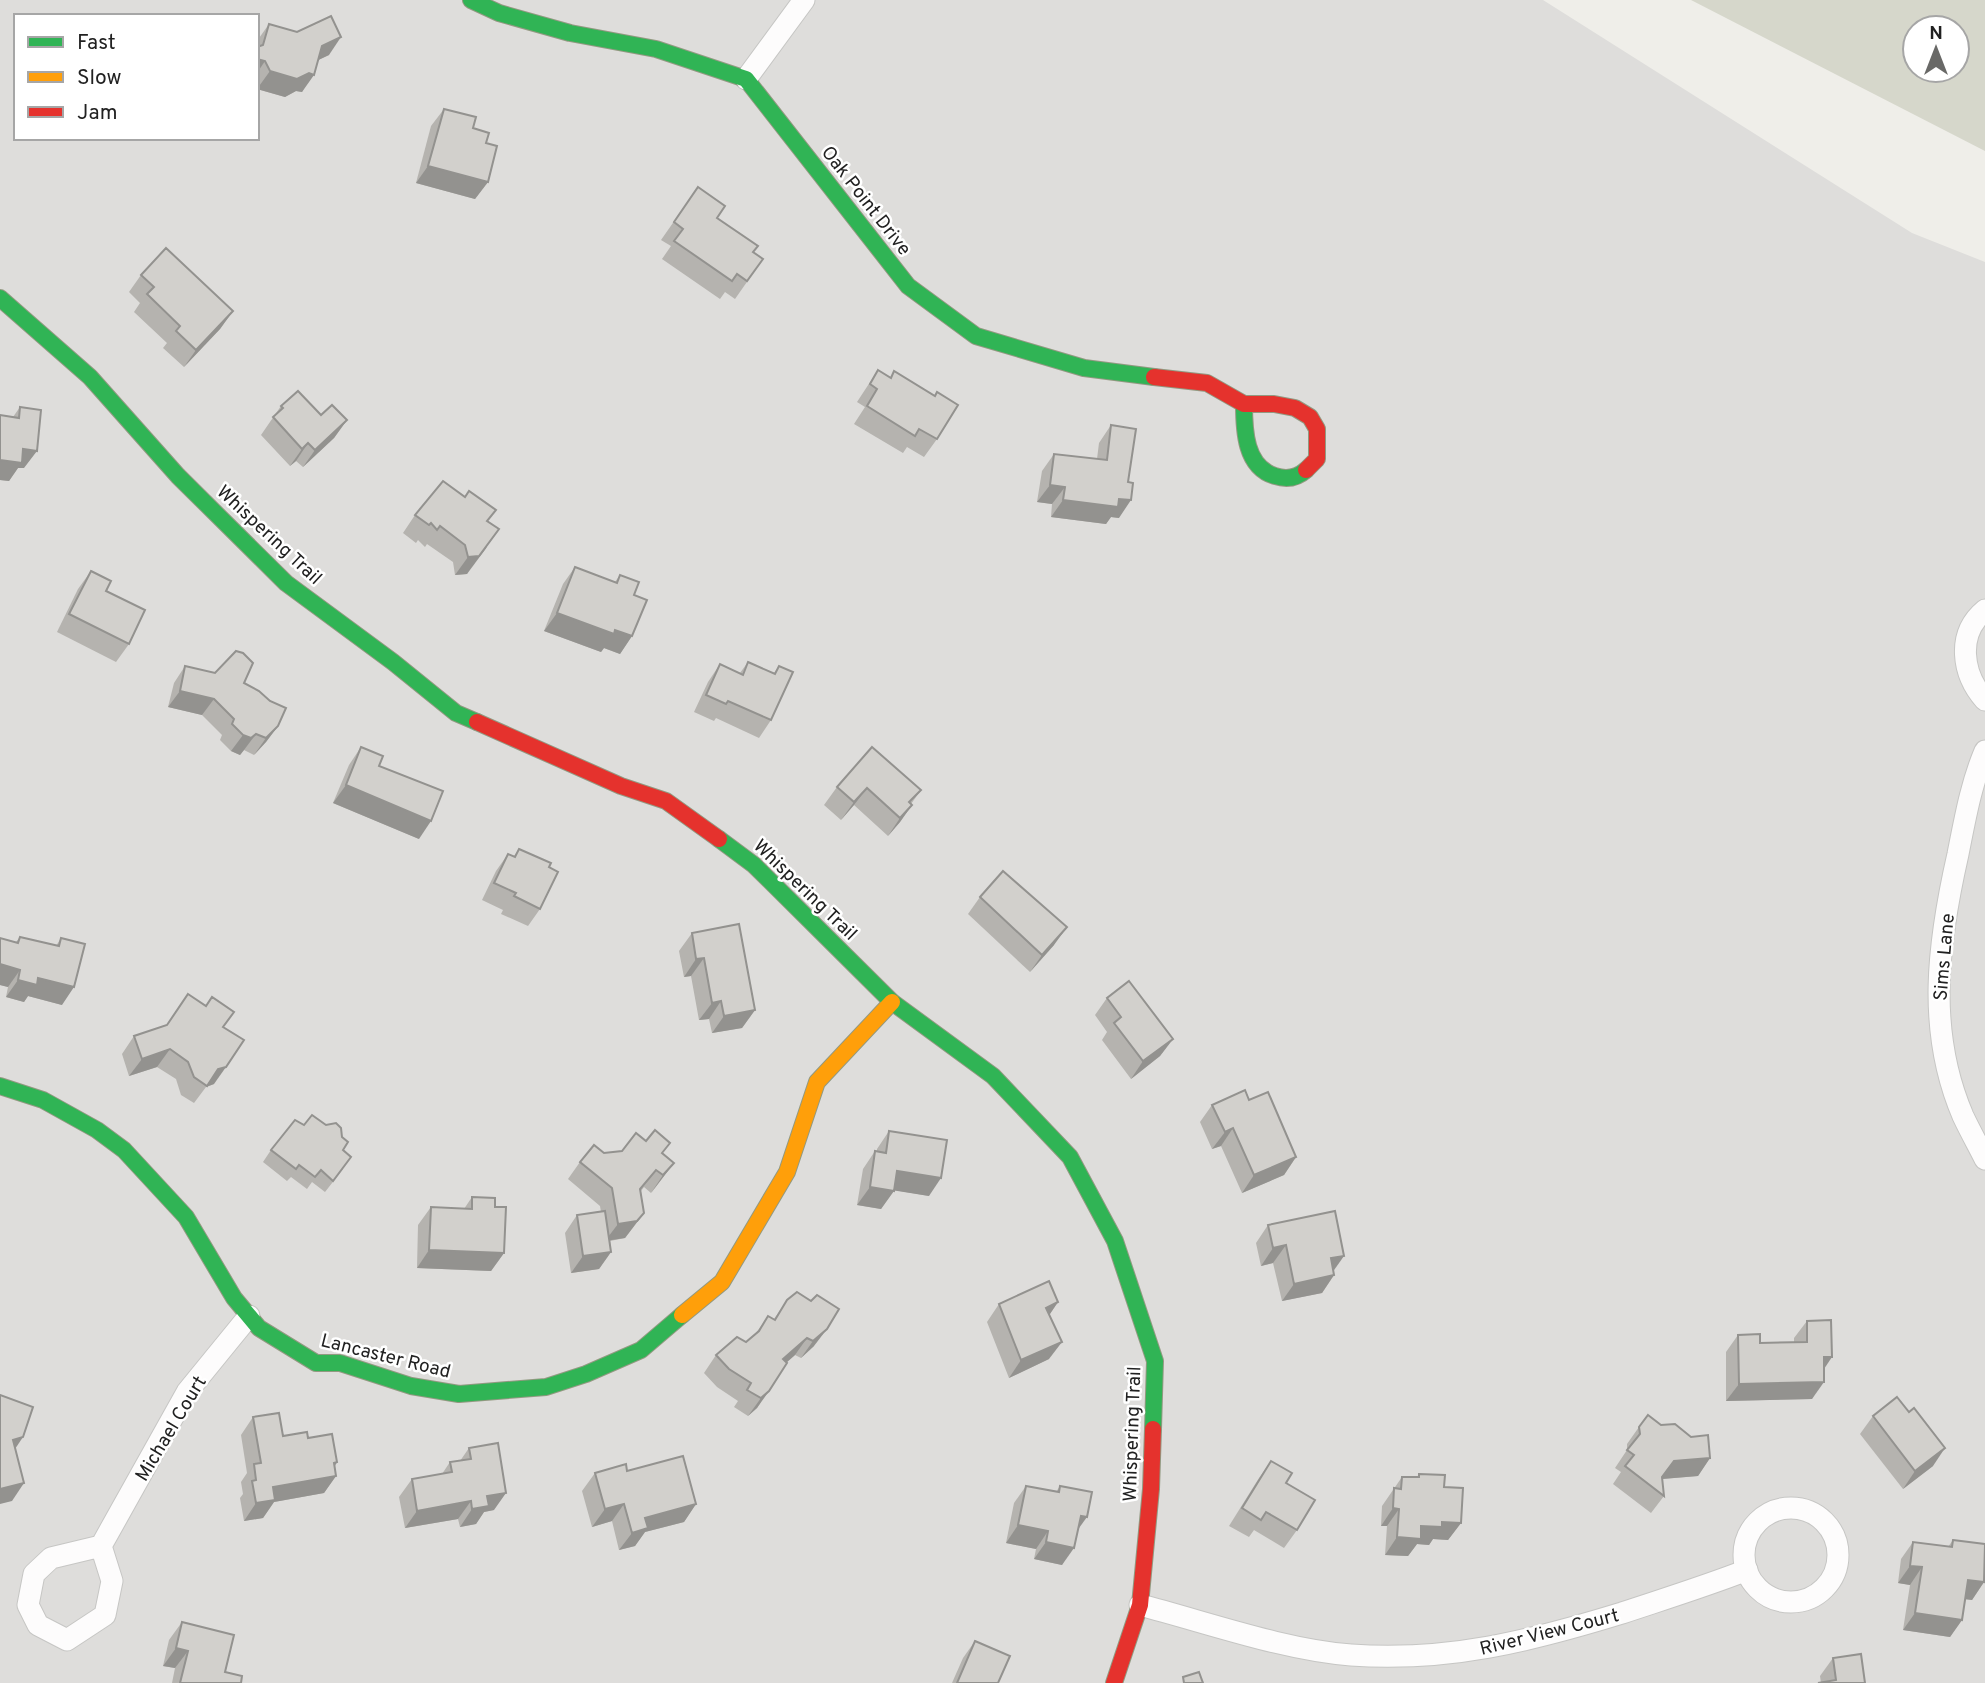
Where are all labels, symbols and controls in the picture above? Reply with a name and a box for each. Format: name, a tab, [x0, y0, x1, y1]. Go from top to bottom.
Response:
legend	[14, 14, 259, 140]
north arrow	[1901, 14, 1971, 84]
text: N	[1929, 22, 1943, 46]
text: Fast	[77, 30, 116, 57]
text: Slow	[77, 65, 122, 92]
text: Jam	[77, 100, 118, 127]
street label: Oak Point Drive	[815, 142, 916, 261]
street label: Whispering Trail	[211, 480, 326, 590]
street label: Whispering Trail	[748, 835, 862, 946]
street label: Sims Lane	[1929, 912, 1961, 1002]
street label: Lancaster Road	[318, 1329, 453, 1385]
street label: Whispering Trail	[1119, 1366, 1147, 1502]
street label: Michael Court	[131, 1372, 213, 1486]
street label: River View Court	[1477, 1604, 1622, 1662]

